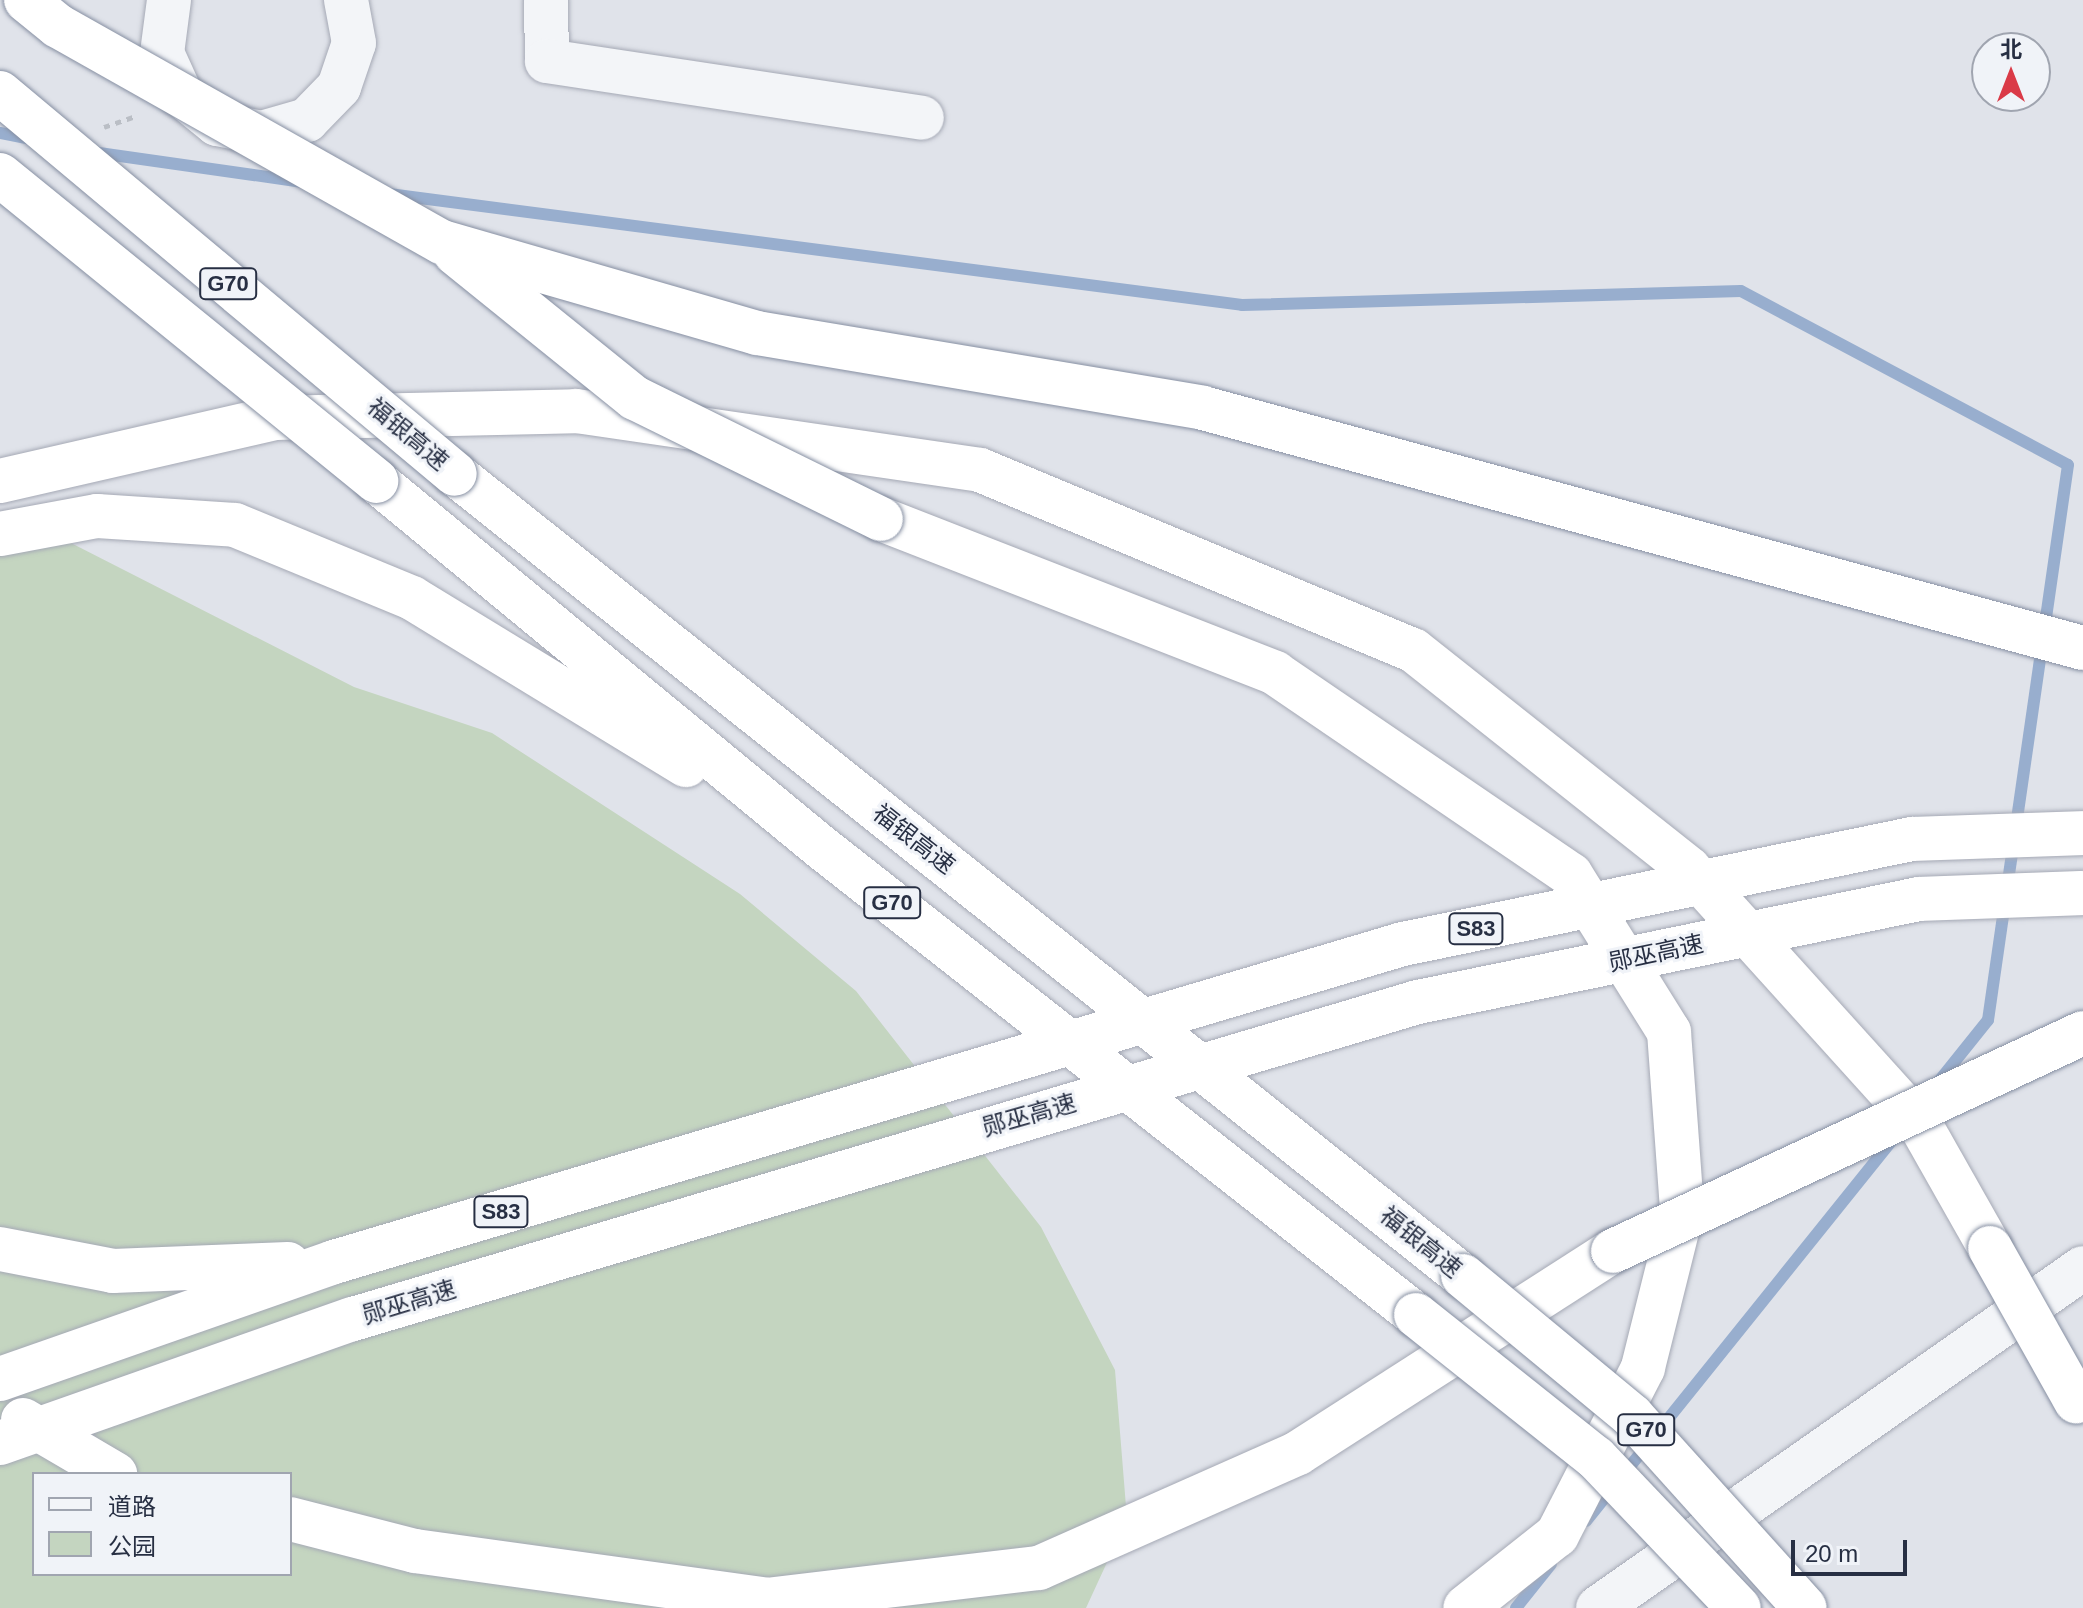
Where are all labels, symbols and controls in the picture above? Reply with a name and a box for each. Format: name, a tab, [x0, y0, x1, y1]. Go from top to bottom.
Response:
north arrow	[1971, 32, 2051, 112]
text: 北	[2000, 37, 2022, 62]
road number: G70	[198, 266, 258, 302]
street label: 福银高速	[362, 392, 454, 476]
street label: 福银高速	[867, 798, 961, 880]
road number: G70	[862, 885, 922, 921]
road number: S83	[1448, 911, 1504, 947]
street label: 郧巫高速	[1606, 929, 1706, 977]
street label: 郧巫高速	[979, 1088, 1079, 1142]
road number: S83	[473, 1194, 529, 1230]
street label: 福银高速	[1375, 1201, 1467, 1283]
street label: 郧巫高速	[359, 1274, 459, 1330]
road number: G70	[1616, 1412, 1676, 1448]
legend	[32, 1472, 292, 1576]
text: 道路	[108, 1493, 156, 1520]
scale bar	[1795, 1524, 1911, 1574]
text: 公园	[108, 1533, 156, 1560]
text: 20 m	[1805, 1540, 1858, 1567]

